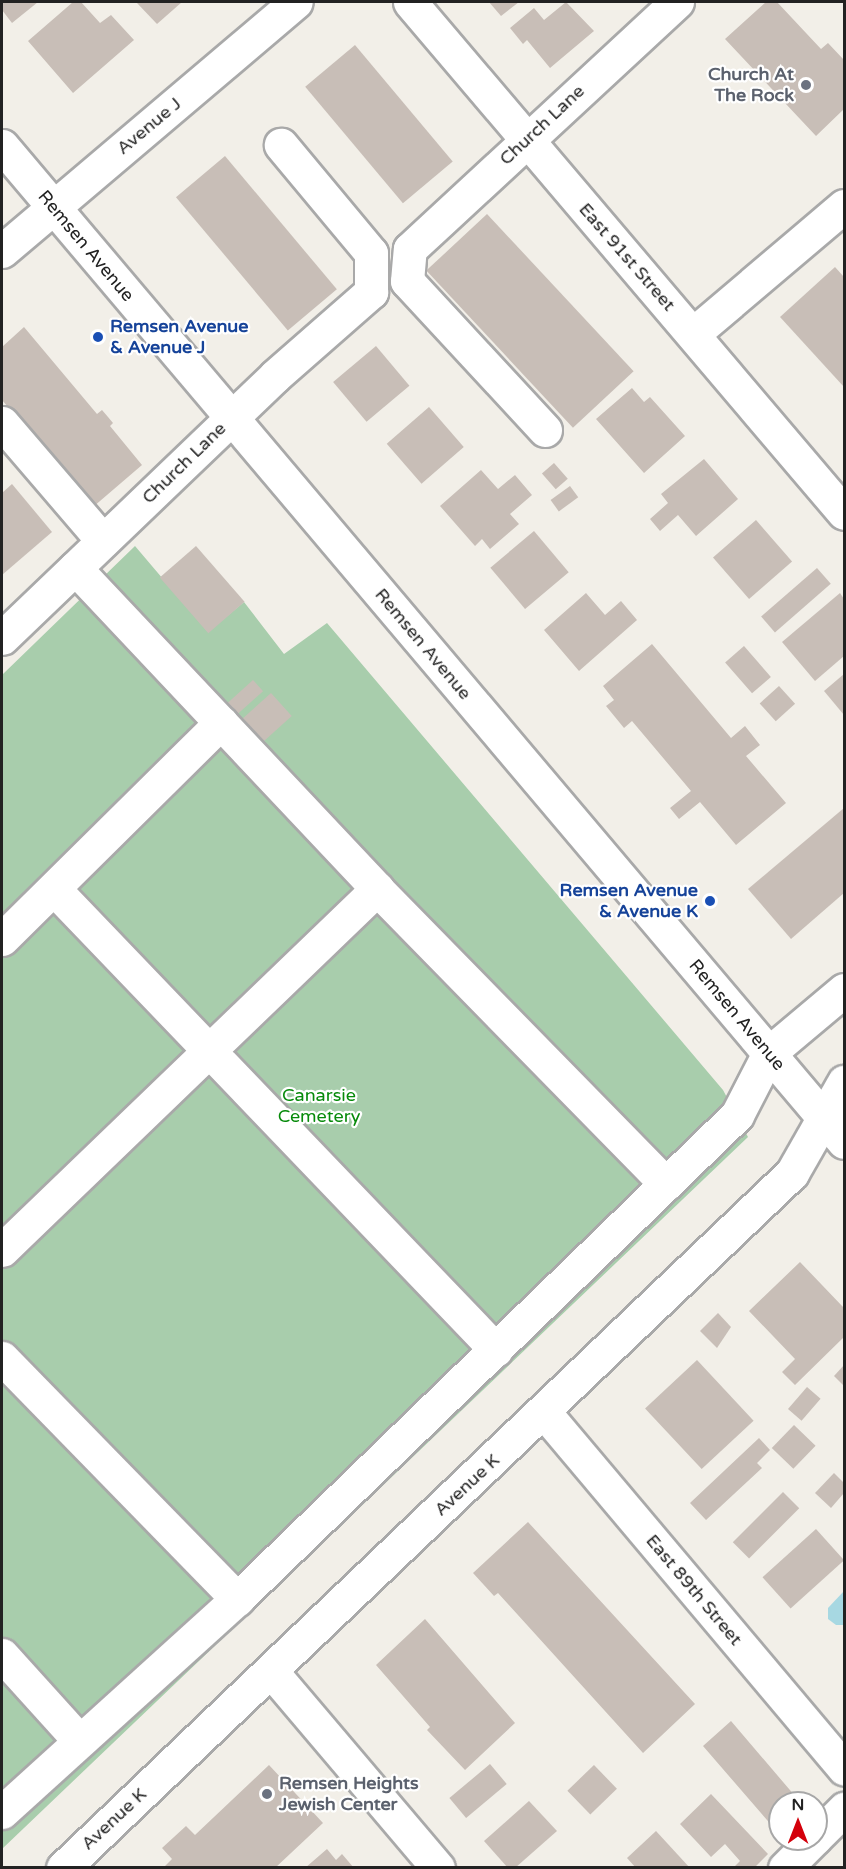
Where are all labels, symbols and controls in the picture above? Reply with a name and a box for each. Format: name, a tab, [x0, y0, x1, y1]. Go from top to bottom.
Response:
place label: Church At The Rock	[708, 64, 794, 106]
marker: Church At The Rock	[799, 78, 813, 92]
street label: Church Lane	[495, 80, 589, 170]
street label: Avenue J	[112, 93, 186, 159]
street label: Remsen Avenue	[33, 186, 139, 306]
street label: East 91st Street	[574, 199, 680, 315]
place label: Remsen Avenue & Avenue J	[110, 316, 248, 358]
marker: Remsen Avenue & Avenue J	[91, 330, 105, 344]
street label: Church Lane	[138, 418, 230, 508]
street label: Remsen Avenue	[370, 584, 476, 704]
place label: Remsen Avenue & Avenue K	[560, 880, 698, 922]
marker: Remsen Avenue & Avenue K	[703, 894, 717, 908]
street label: Remsen Avenue	[684, 955, 790, 1075]
park label: Canarsie Cemetery	[278, 1085, 360, 1128]
street label: Avenue K	[430, 1449, 504, 1521]
street label: East 89th Street	[641, 1530, 747, 1650]
place label: Remsen Heights Jewish Center	[279, 1773, 419, 1816]
street label: Avenue K	[77, 1783, 151, 1855]
marker: Remsen Heights Jewish Center	[260, 1787, 274, 1801]
north arrow	[768, 1791, 828, 1851]
text: N	[792, 1795, 804, 1815]

